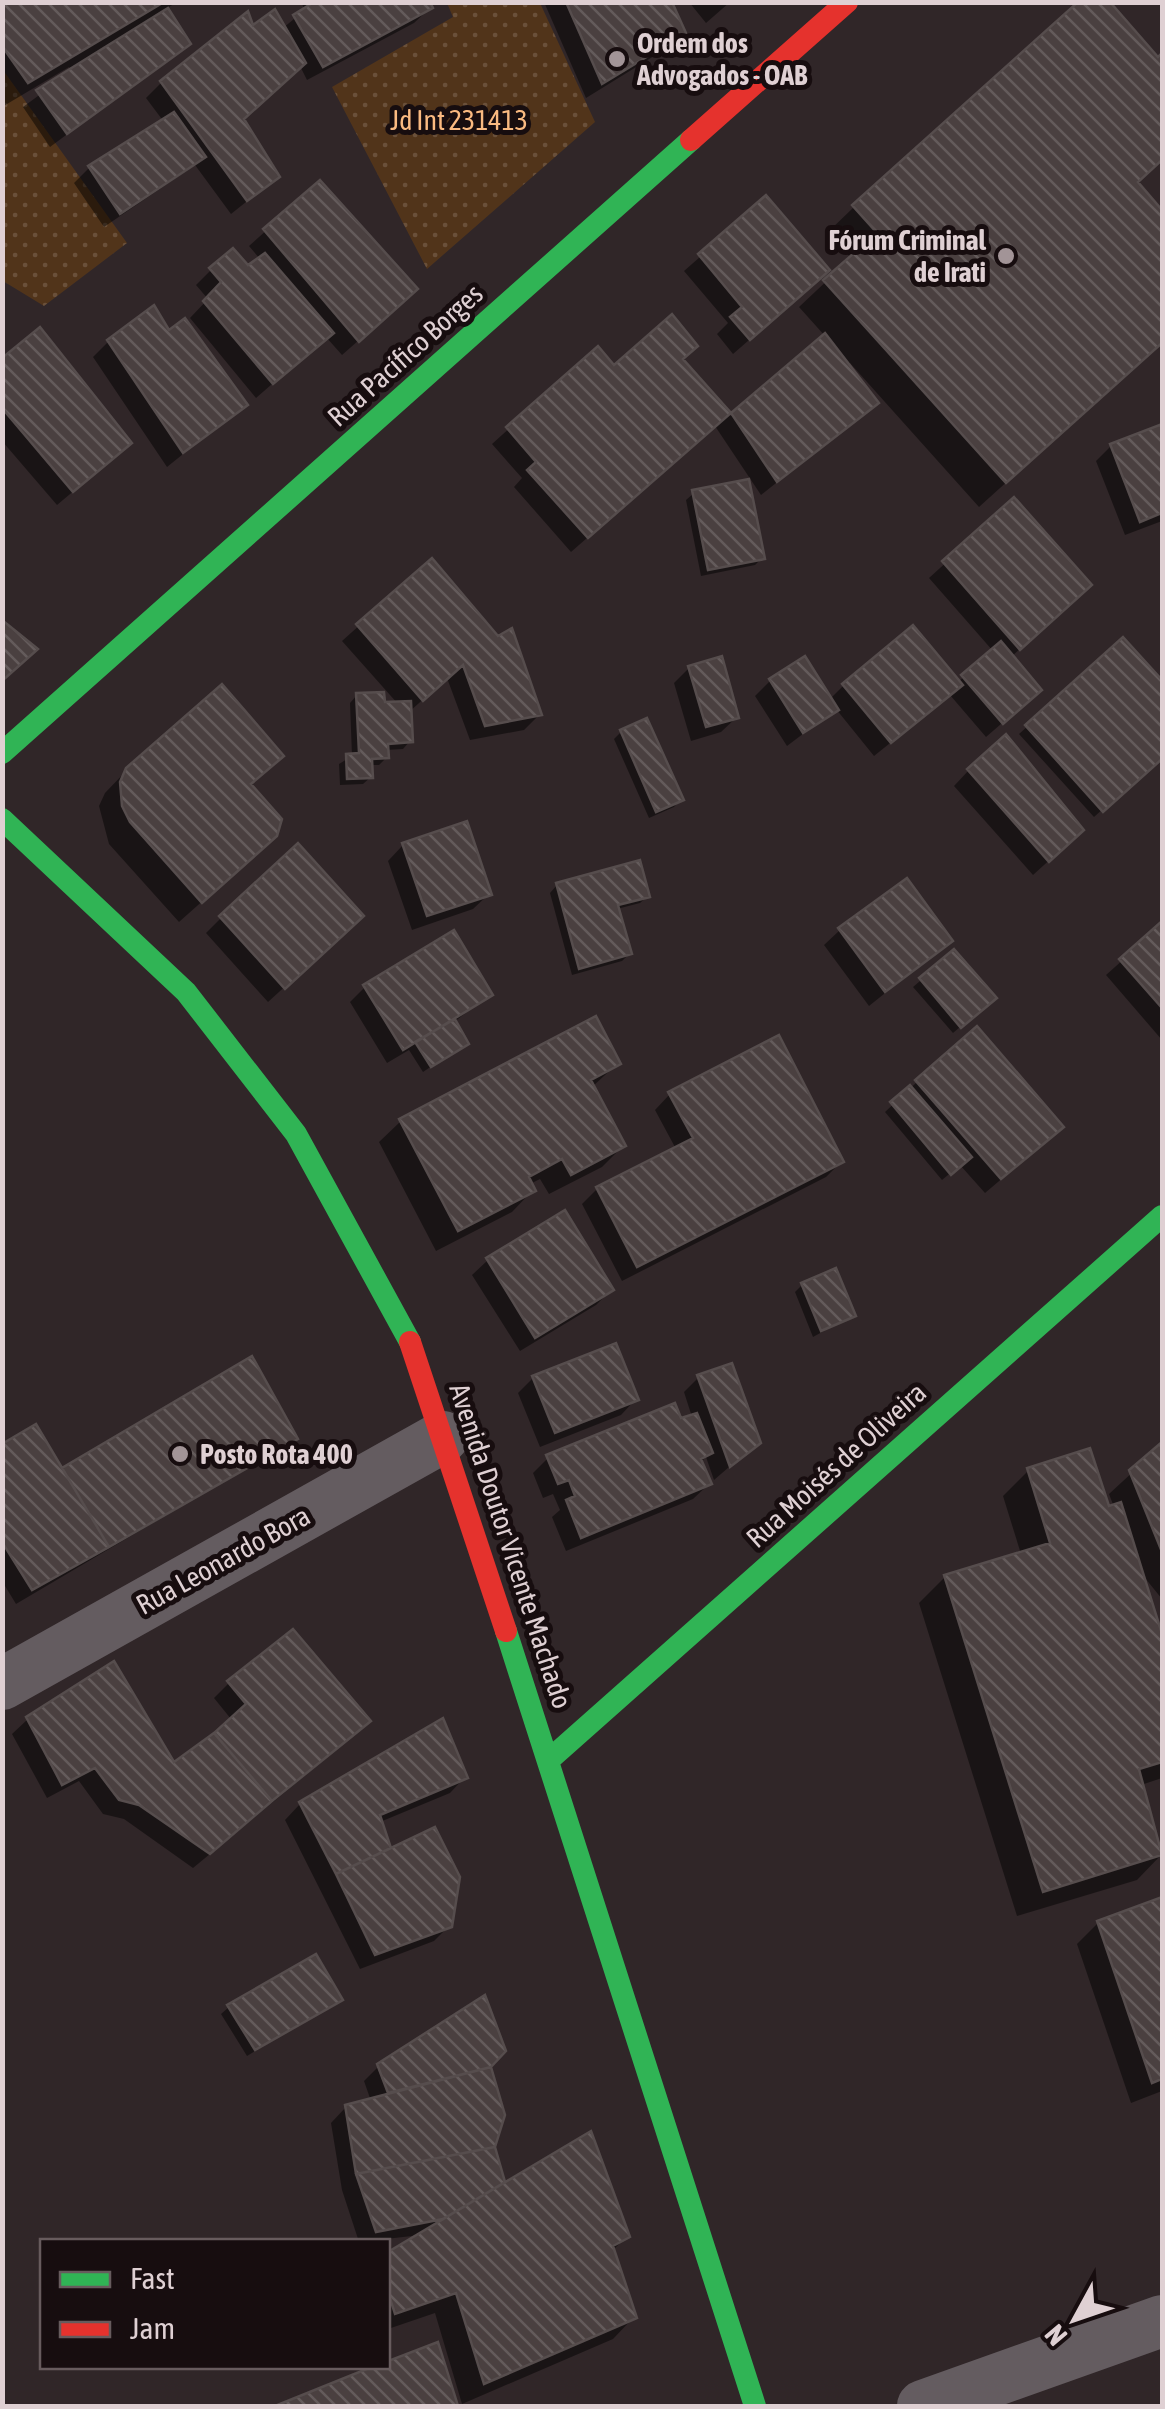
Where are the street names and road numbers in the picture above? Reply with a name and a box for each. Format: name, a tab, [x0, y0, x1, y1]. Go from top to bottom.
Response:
street label: Rua Pacífico Borges	[321, 277, 489, 433]
street label: Rua Moisés de Oliveira	[740, 1376, 932, 1554]
street label: Avenida Doutor Vicente Machado	[443, 1380, 579, 1712]
street label: Rua Leonardo Bora	[131, 1499, 315, 1621]

